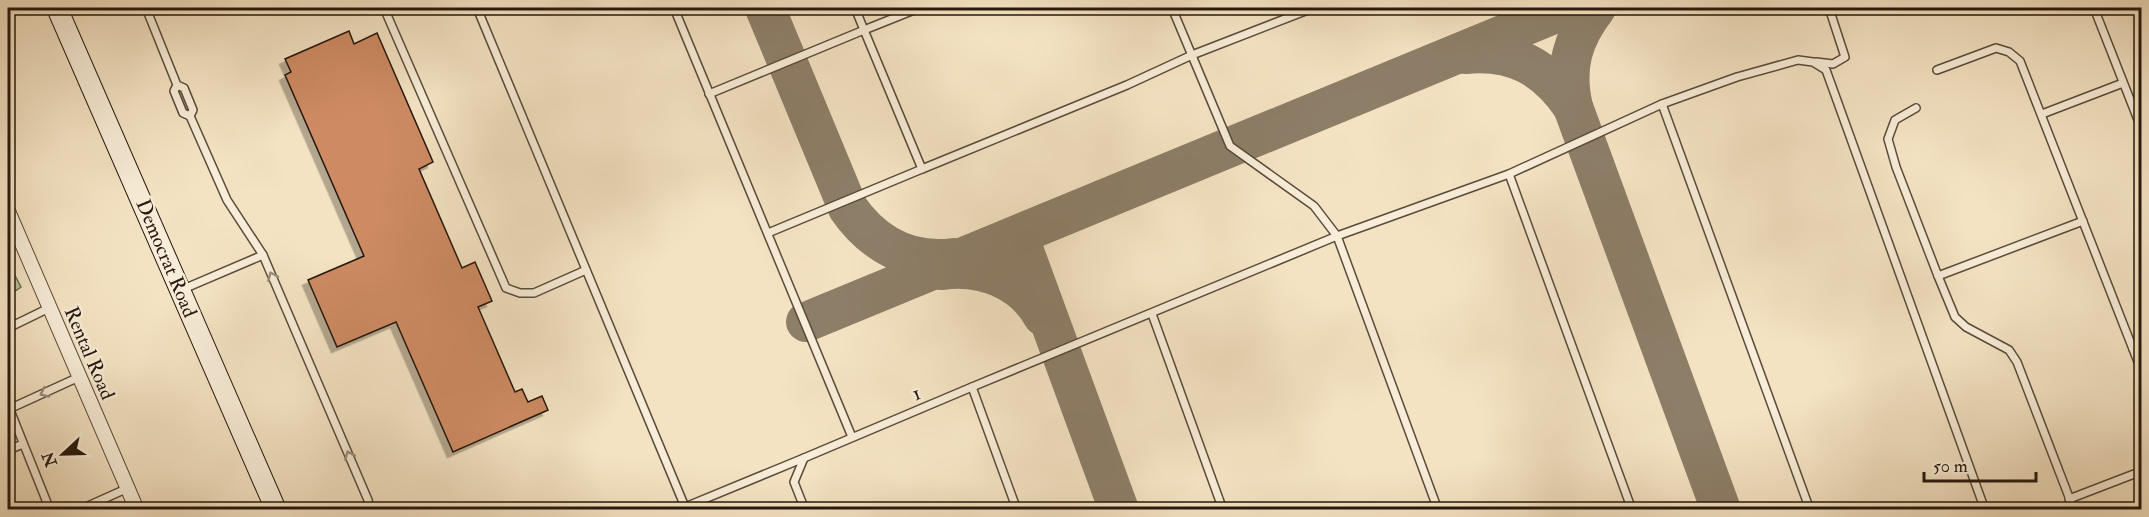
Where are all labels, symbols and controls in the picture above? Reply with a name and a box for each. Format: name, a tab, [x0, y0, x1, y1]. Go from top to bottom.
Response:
street label: Democrat Road	[130, 195, 203, 321]
one-way arrow	[267, 271, 279, 282]
street label: Rental Road	[59, 303, 120, 404]
street label: 1	[908, 381, 924, 406]
one-way arrow	[40, 385, 51, 397]
north arrow	[33, 424, 93, 484]
scale bar	[1924, 445, 2036, 483]
text: N	[38, 448, 62, 471]
one-way arrow	[344, 451, 356, 462]
text: 50 m	[1933, 455, 1968, 478]

